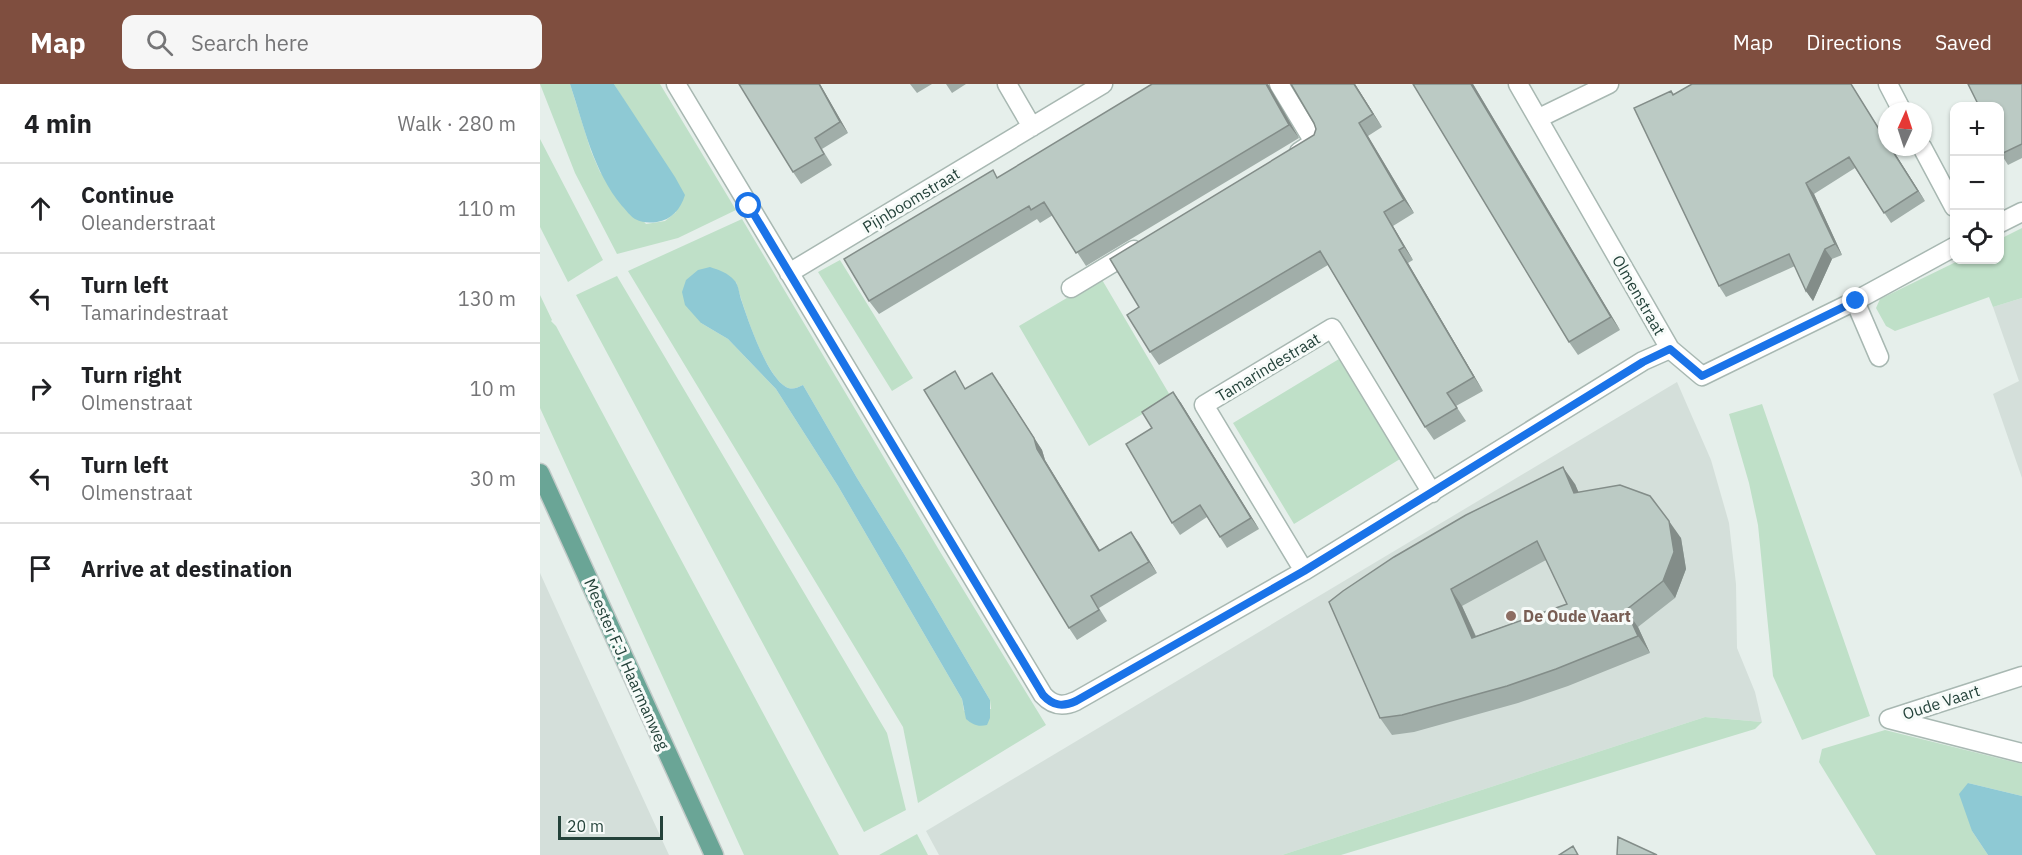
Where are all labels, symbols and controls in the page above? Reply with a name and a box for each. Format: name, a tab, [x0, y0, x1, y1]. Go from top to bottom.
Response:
search box	[122, 15, 542, 69]
text: Map	[30, 24, 86, 61]
icon: search	[143, 26, 176, 59]
text: Search here	[191, 28, 309, 57]
text: Map	[1733, 28, 1773, 56]
text: Directions	[1806, 28, 1902, 56]
text: Saved	[1935, 28, 1992, 56]
north arrow	[1878, 102, 1932, 156]
map controls	[1950, 102, 2004, 264]
button: +	[1950, 102, 2004, 156]
text: 4 min	[24, 106, 92, 140]
text: Walk · 280 m	[398, 110, 516, 137]
button: −	[1950, 156, 2004, 210]
street label: Pijnboomstraat	[859, 163, 963, 237]
text: Continue	[81, 180, 174, 209]
icon: ahead	[24, 192, 57, 225]
route start	[735, 192, 761, 218]
text: 110 m	[458, 195, 516, 222]
text: Oleanderstraat	[81, 209, 216, 236]
button: locate	[1950, 210, 2004, 264]
street label: Olmenstraat	[1608, 251, 1670, 339]
text: Turn left	[81, 270, 169, 299]
icon: left	[24, 282, 57, 315]
text: 130 m	[458, 285, 516, 312]
route end	[1842, 287, 1868, 313]
text: Tamarindestraat	[81, 299, 228, 326]
street label: Tamarindestraat	[1212, 328, 1324, 406]
text: Turn right	[81, 360, 182, 389]
icon: right	[24, 372, 57, 405]
text: 10 m	[470, 375, 516, 402]
text: Olmenstraat	[81, 389, 193, 416]
text: Turn left	[81, 450, 169, 479]
icon: left	[24, 462, 57, 495]
text: 30 m	[470, 465, 516, 492]
text: Olmenstraat	[81, 479, 193, 506]
icon: arrive	[24, 552, 57, 585]
text: Arrive at destination	[81, 554, 292, 583]
street label: Meester F.J. Haarmanweg	[580, 575, 674, 753]
place label: De Oude Vaart	[1523, 606, 1631, 626]
marker: De Oude Vaart	[1504, 609, 1518, 623]
street label: Oude Vaart	[1900, 680, 1982, 724]
scale bar	[558, 813, 663, 840]
text: 20 m	[567, 816, 604, 836]

